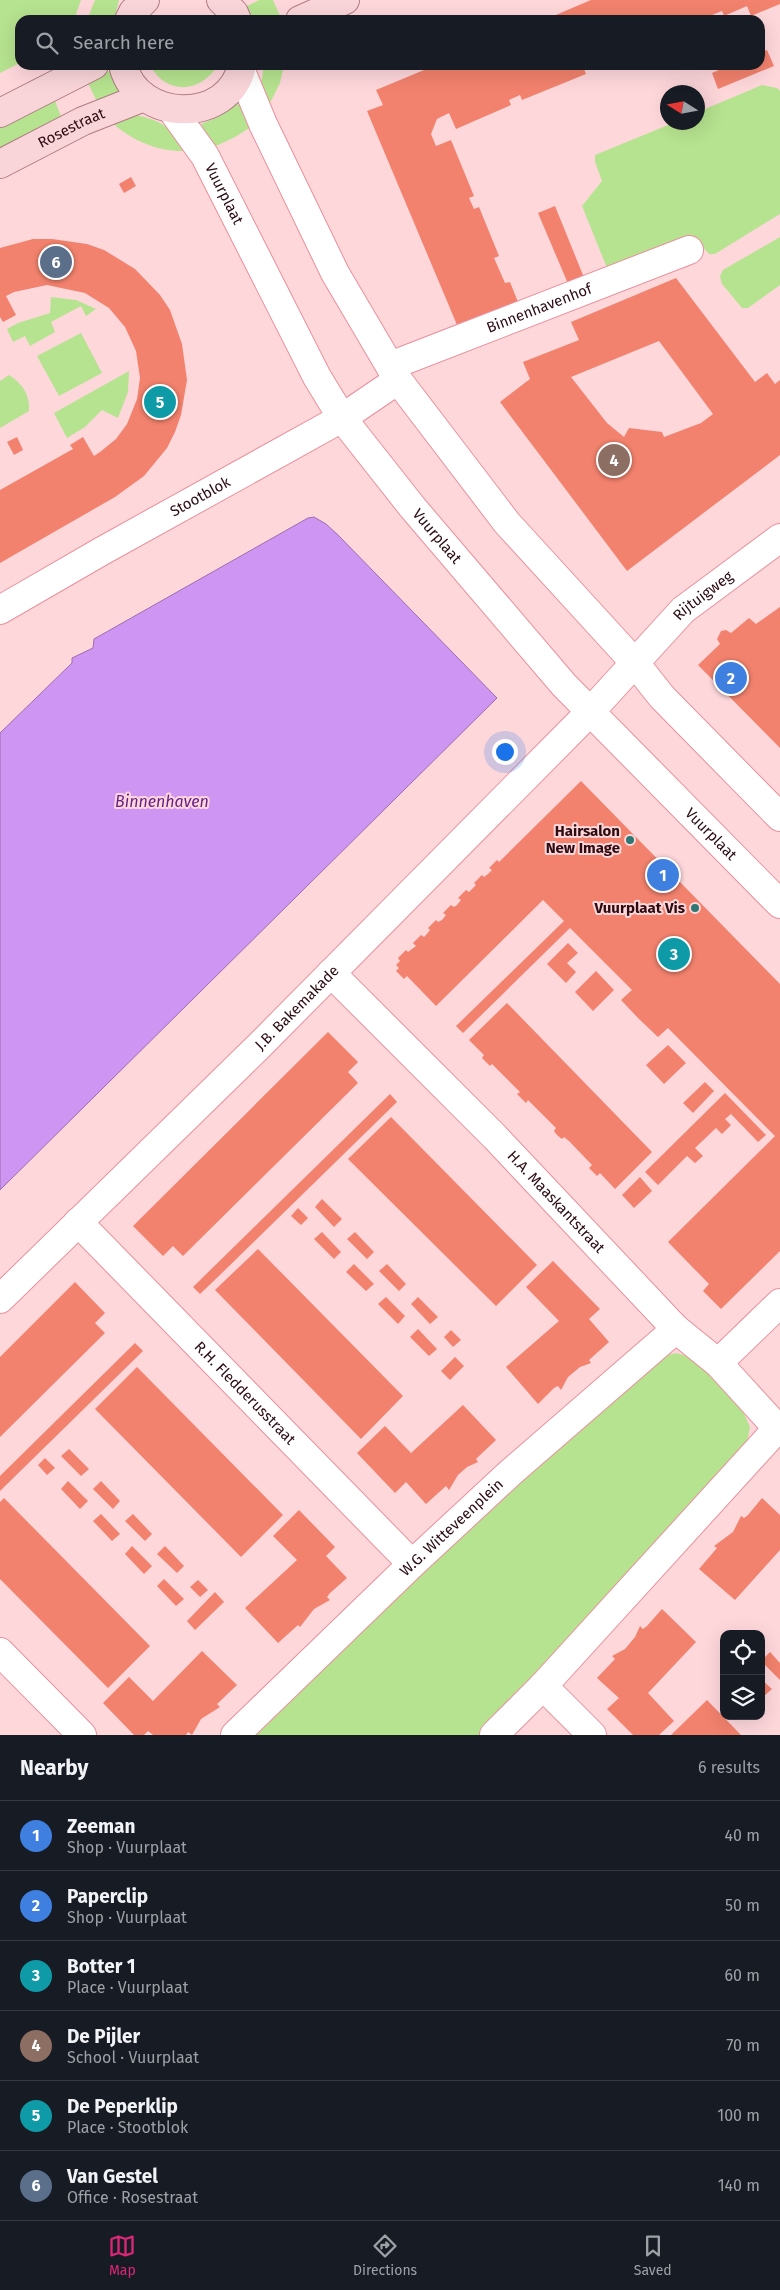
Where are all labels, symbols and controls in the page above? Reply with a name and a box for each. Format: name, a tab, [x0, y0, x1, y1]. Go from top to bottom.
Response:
search box	[15, 15, 765, 70]
icon: search	[33, 29, 61, 57]
text: Search here	[73, 31, 174, 54]
north arrow	[660, 85, 705, 130]
street label: Rosestraat	[35, 104, 108, 152]
street label: Vuurplaat	[201, 160, 247, 228]
pin: 6	[40, 243, 72, 281]
street label: Binnenhavenhof	[484, 279, 595, 337]
pin: 5	[144, 383, 176, 421]
pin: 4	[598, 441, 630, 479]
street label: Stootblok	[167, 473, 234, 521]
street label: Vuurplaat	[409, 505, 466, 568]
street label: Rijtuigweg	[669, 567, 737, 624]
pin: 2	[715, 659, 747, 697]
your location	[492, 739, 518, 765]
water label: Binnenhaven	[115, 792, 209, 811]
street label: Vuurplaat	[681, 804, 741, 864]
place label: Hairsalon New Image	[546, 822, 620, 857]
marker: Hairsalon New Image	[624, 834, 636, 846]
pin: 1	[647, 856, 679, 894]
place label: Vuurplaat Vis	[594, 899, 685, 917]
marker: Vuurplaat Vis	[689, 902, 701, 914]
pin: 3	[658, 935, 690, 973]
street label: J.B. Bakemakade	[251, 962, 343, 1054]
street label: H.A. Maaskantstraat	[504, 1147, 609, 1257]
street label: R.H. Fledderusstraat	[191, 1338, 300, 1449]
street label: W.G. Witteveenplein	[396, 1475, 507, 1580]
map controls	[720, 1630, 765, 1720]
button: locate	[720, 1630, 765, 1675]
button: layers	[720, 1675, 765, 1720]
text: Nearby	[20, 1755, 88, 1781]
text: 6 results	[698, 1758, 760, 1777]
text: Zeeman	[67, 1815, 135, 1838]
text: 1	[32, 1826, 40, 1845]
text: 40 m	[725, 1826, 760, 1845]
text: Shop · Vuurplaat	[67, 1838, 187, 1857]
text: Paperclip	[67, 1885, 148, 1908]
text: 2	[32, 1896, 40, 1915]
text: 50 m	[725, 1896, 760, 1915]
text: Shop · Vuurplaat	[67, 1908, 187, 1927]
text: Botter 1	[67, 1955, 136, 1978]
text: 3	[32, 1966, 40, 1985]
text: 60 m	[725, 1966, 760, 1985]
text: Place · Vuurplaat	[67, 1978, 188, 1997]
text: De Pijler	[67, 2025, 140, 2048]
text: 4	[31, 2036, 41, 2055]
text: 70 m	[726, 2036, 760, 2055]
text: School · Vuurplaat	[67, 2048, 199, 2067]
text: De Peperklip	[67, 2095, 178, 2118]
text: 5	[32, 2106, 40, 2125]
text: 100 m	[717, 2106, 760, 2125]
text: Place · Stootblok	[67, 2118, 188, 2137]
text: Van Gestel	[67, 2165, 158, 2188]
text: 6	[31, 2176, 41, 2195]
text: 140 m	[718, 2176, 760, 2195]
text: Office · Rosestraat	[67, 2188, 198, 2207]
tab: Map	[108, 2232, 136, 2279]
tab: Directions	[353, 2232, 417, 2279]
tab: Saved	[634, 2232, 672, 2279]

